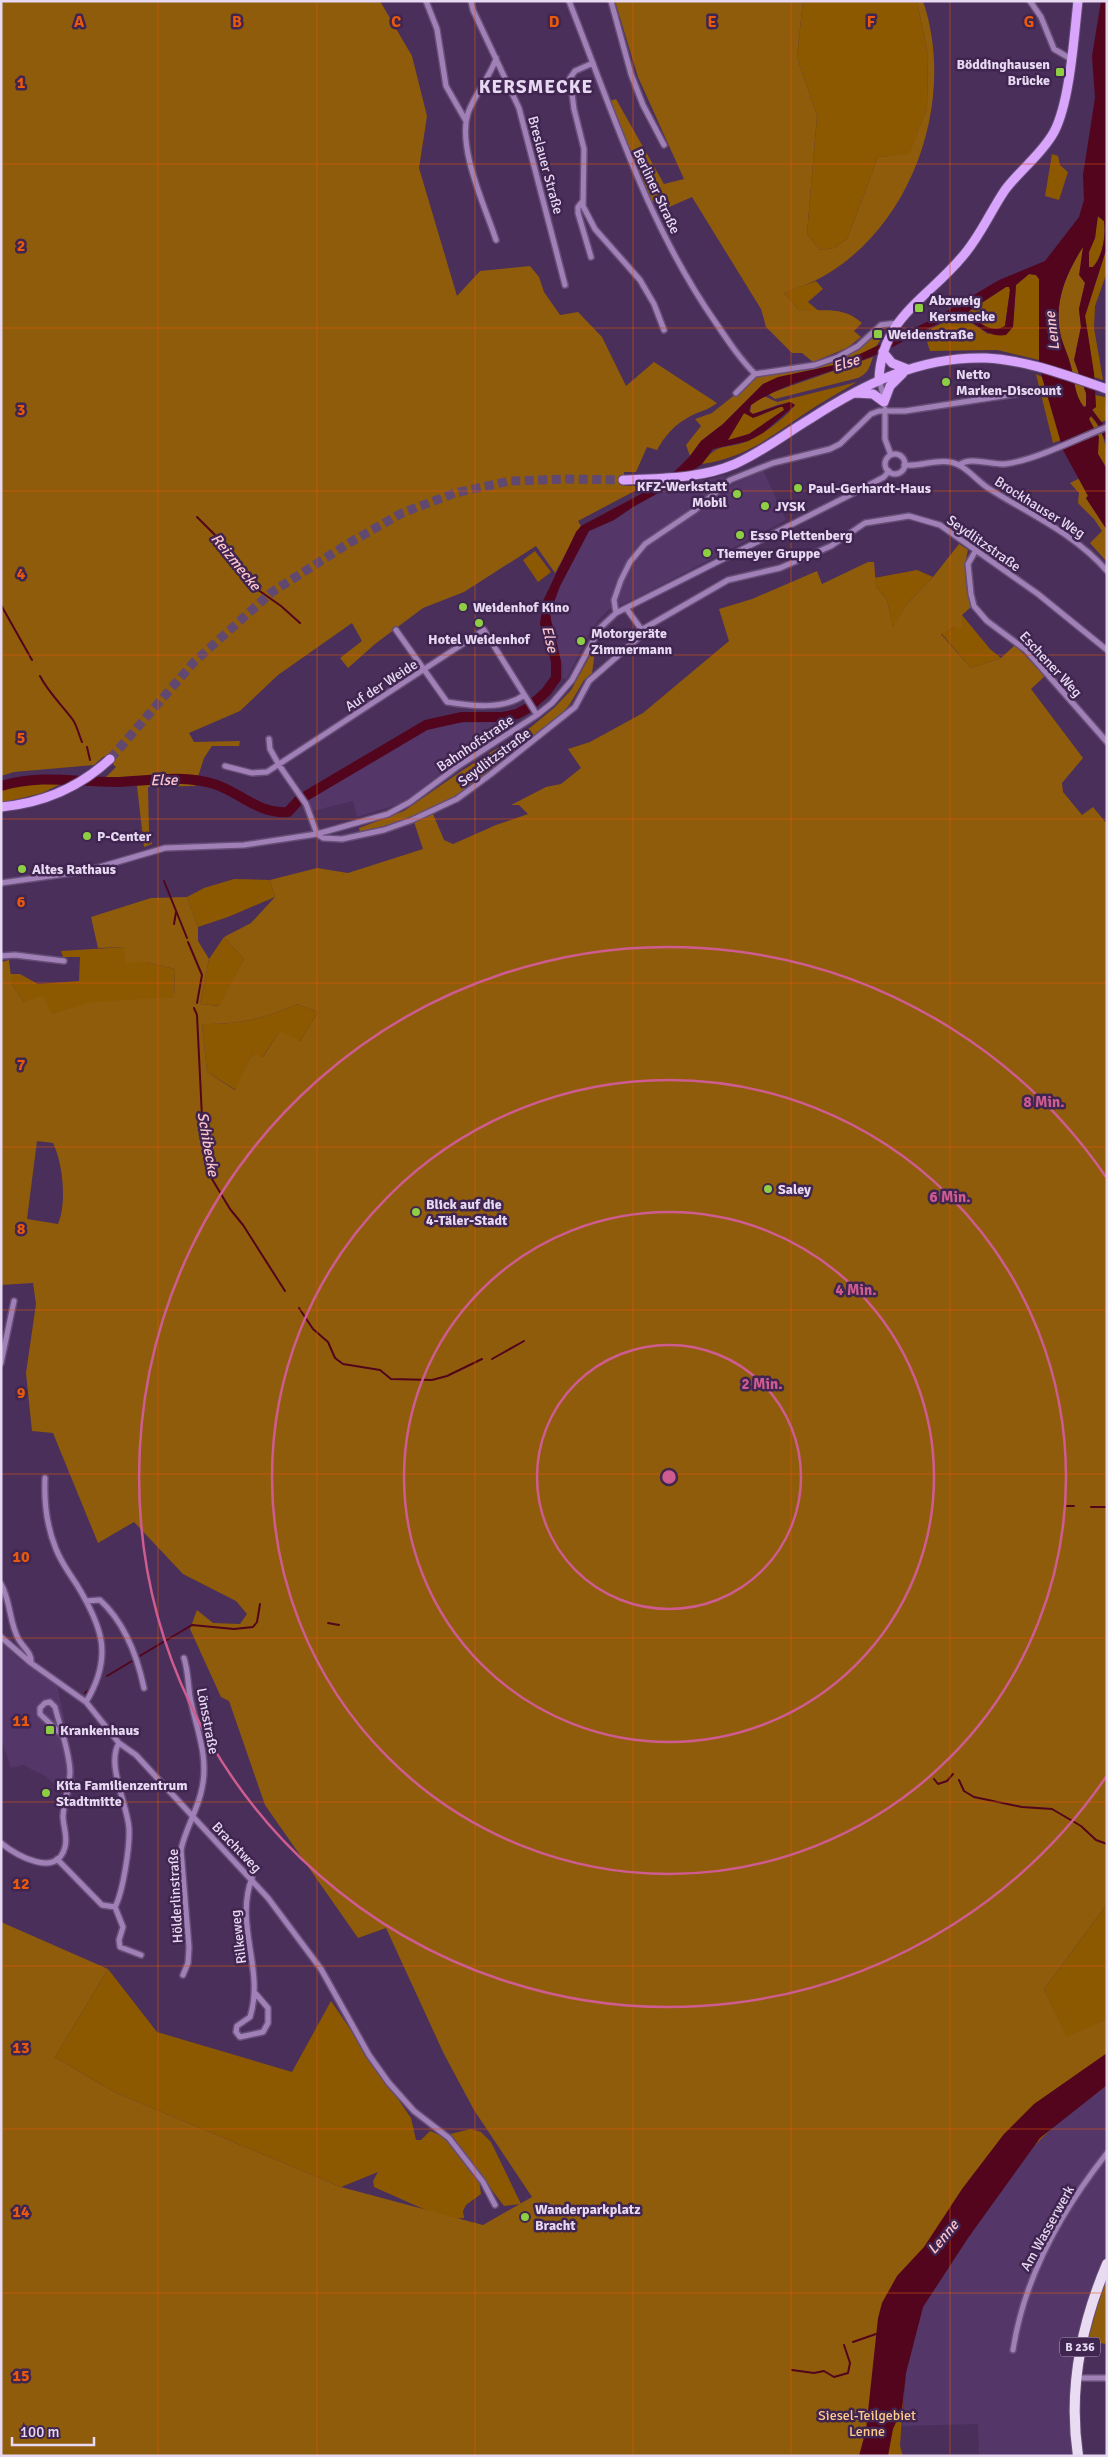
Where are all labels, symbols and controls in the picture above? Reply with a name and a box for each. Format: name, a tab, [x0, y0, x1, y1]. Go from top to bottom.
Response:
text: A	[74, 12, 85, 32]
text: B	[232, 12, 242, 32]
text: C	[391, 12, 401, 32]
text: D	[549, 12, 560, 32]
text: E	[707, 12, 717, 32]
text: F	[867, 12, 876, 32]
text: G	[1024, 12, 1034, 32]
place label: Böddinghausen Brücke	[956, 56, 1050, 89]
marker: Böddinghausen Brücke	[1054, 66, 1066, 78]
text: 1	[17, 73, 26, 93]
district label: KERSMECKE	[479, 75, 593, 99]
street label: Breslauer Straße	[524, 114, 567, 216]
street label: Berliner Straße	[629, 146, 684, 236]
text: 2	[17, 236, 25, 256]
place label: Abzweig Kersmecke	[929, 292, 995, 325]
marker: Abzweig Kersmecke	[913, 302, 925, 314]
water label: Lenne	[1041, 309, 1063, 351]
place label: Weidenstraße	[888, 326, 974, 343]
marker: Weidenstraße	[872, 328, 884, 340]
water label: Else	[830, 350, 863, 376]
place label: Netto Marken-Discount	[956, 366, 1062, 399]
marker: Netto Marken-Discount	[940, 376, 952, 388]
text: 3	[17, 400, 25, 420]
street label: Brockhauser Weg	[991, 473, 1088, 542]
place label: KFZ-Werkstatt Mobil	[637, 478, 728, 511]
place label: Paul-Gerhardt-Haus	[808, 480, 931, 497]
marker: Paul-Gerhardt-Haus	[792, 482, 804, 494]
marker: KFZ-Werkstatt Mobil	[731, 488, 743, 500]
place label: JYSK	[775, 498, 806, 515]
marker: JYSK	[759, 500, 771, 512]
street label: Seydlitzstraße	[943, 512, 1024, 575]
place label: Esso Plettenberg	[750, 527, 853, 544]
marker: Esso Plettenberg	[734, 529, 746, 541]
water label: Reizmecke	[207, 530, 265, 595]
place label: Tiemeyer Gruppe	[717, 545, 820, 562]
marker: Tiemeyer Gruppe	[701, 547, 713, 559]
text: 4	[17, 564, 26, 584]
place label: Weidenhof Kino	[473, 599, 569, 616]
marker: Weidenhof Kino	[457, 601, 469, 613]
marker: Hotel Weidenhof	[473, 617, 485, 629]
water label: Else	[538, 624, 562, 656]
place label: Motorgeräte Zimmermann	[591, 625, 673, 658]
street label: Eschener Weg	[1016, 628, 1085, 701]
place label: Hotel Weidenhof	[428, 631, 531, 648]
marker: Motorgeräte Zimmermann	[575, 635, 587, 647]
street label: Auf der Weide	[342, 656, 421, 715]
street label: Bahnhofstraße	[434, 711, 517, 775]
street label: Seydlitzstraße	[455, 725, 534, 790]
text: 5	[17, 728, 25, 748]
water label: Else	[150, 771, 179, 789]
place label: P-Center	[97, 828, 152, 845]
marker: P-Center	[81, 830, 93, 842]
place label: Altes Rathaus	[32, 861, 116, 878]
marker: Altes Rathaus	[16, 863, 28, 875]
text: 6	[17, 892, 26, 912]
text: 7	[17, 1055, 26, 1075]
text: 8 Min.	[1024, 1093, 1064, 1111]
water label: Schibecke	[194, 1110, 223, 1179]
place label: Saley	[778, 1181, 811, 1198]
marker: Saley	[762, 1183, 774, 1195]
text: 6 Min.	[930, 1188, 970, 1206]
place label: Blick auf die 4-Täler-Stadt	[426, 1196, 508, 1229]
marker: Blick auf die 4-Täler-Stadt	[410, 1206, 422, 1218]
text: 8	[17, 1219, 26, 1239]
text: 4 Min.	[836, 1281, 876, 1299]
text: 2 Min.	[742, 1375, 782, 1393]
text: 9	[17, 1383, 26, 1403]
centre of rings	[660, 1468, 678, 1486]
text: 10	[12, 1547, 30, 1567]
street label: Lönsstraße	[193, 1687, 222, 1756]
text: 11	[12, 1711, 30, 1731]
place label: Krankenhaus	[60, 1722, 139, 1739]
marker: Krankenhaus	[44, 1724, 56, 1736]
place label: Kita Familienzentrum Stadtmitte	[56, 1777, 187, 1810]
marker: Kita Familienzentrum Stadtmitte	[40, 1787, 52, 1799]
street label: Brachtweg	[208, 1818, 265, 1876]
street label: Hölderlinstraße	[165, 1848, 186, 1944]
text: 12	[12, 1874, 30, 1894]
street label: Rilkeweg	[227, 1909, 250, 1965]
text: 13	[12, 2038, 30, 2058]
street label: Am Wasserwerk	[1017, 2183, 1078, 2274]
place label: Wanderparkplatz Bracht	[535, 2201, 640, 2234]
text: 14	[12, 2202, 30, 2222]
marker: Wanderparkplatz Bracht	[519, 2211, 531, 2223]
water label: Lenne	[924, 2215, 963, 2258]
road number: B 236	[1060, 2338, 1100, 2356]
text: 15	[12, 2366, 30, 2386]
park label: Siesel-Teilgebiet Lenne	[818, 2407, 916, 2440]
scale bar	[12, 2414, 95, 2446]
text: 100 m	[20, 2423, 60, 2441]

